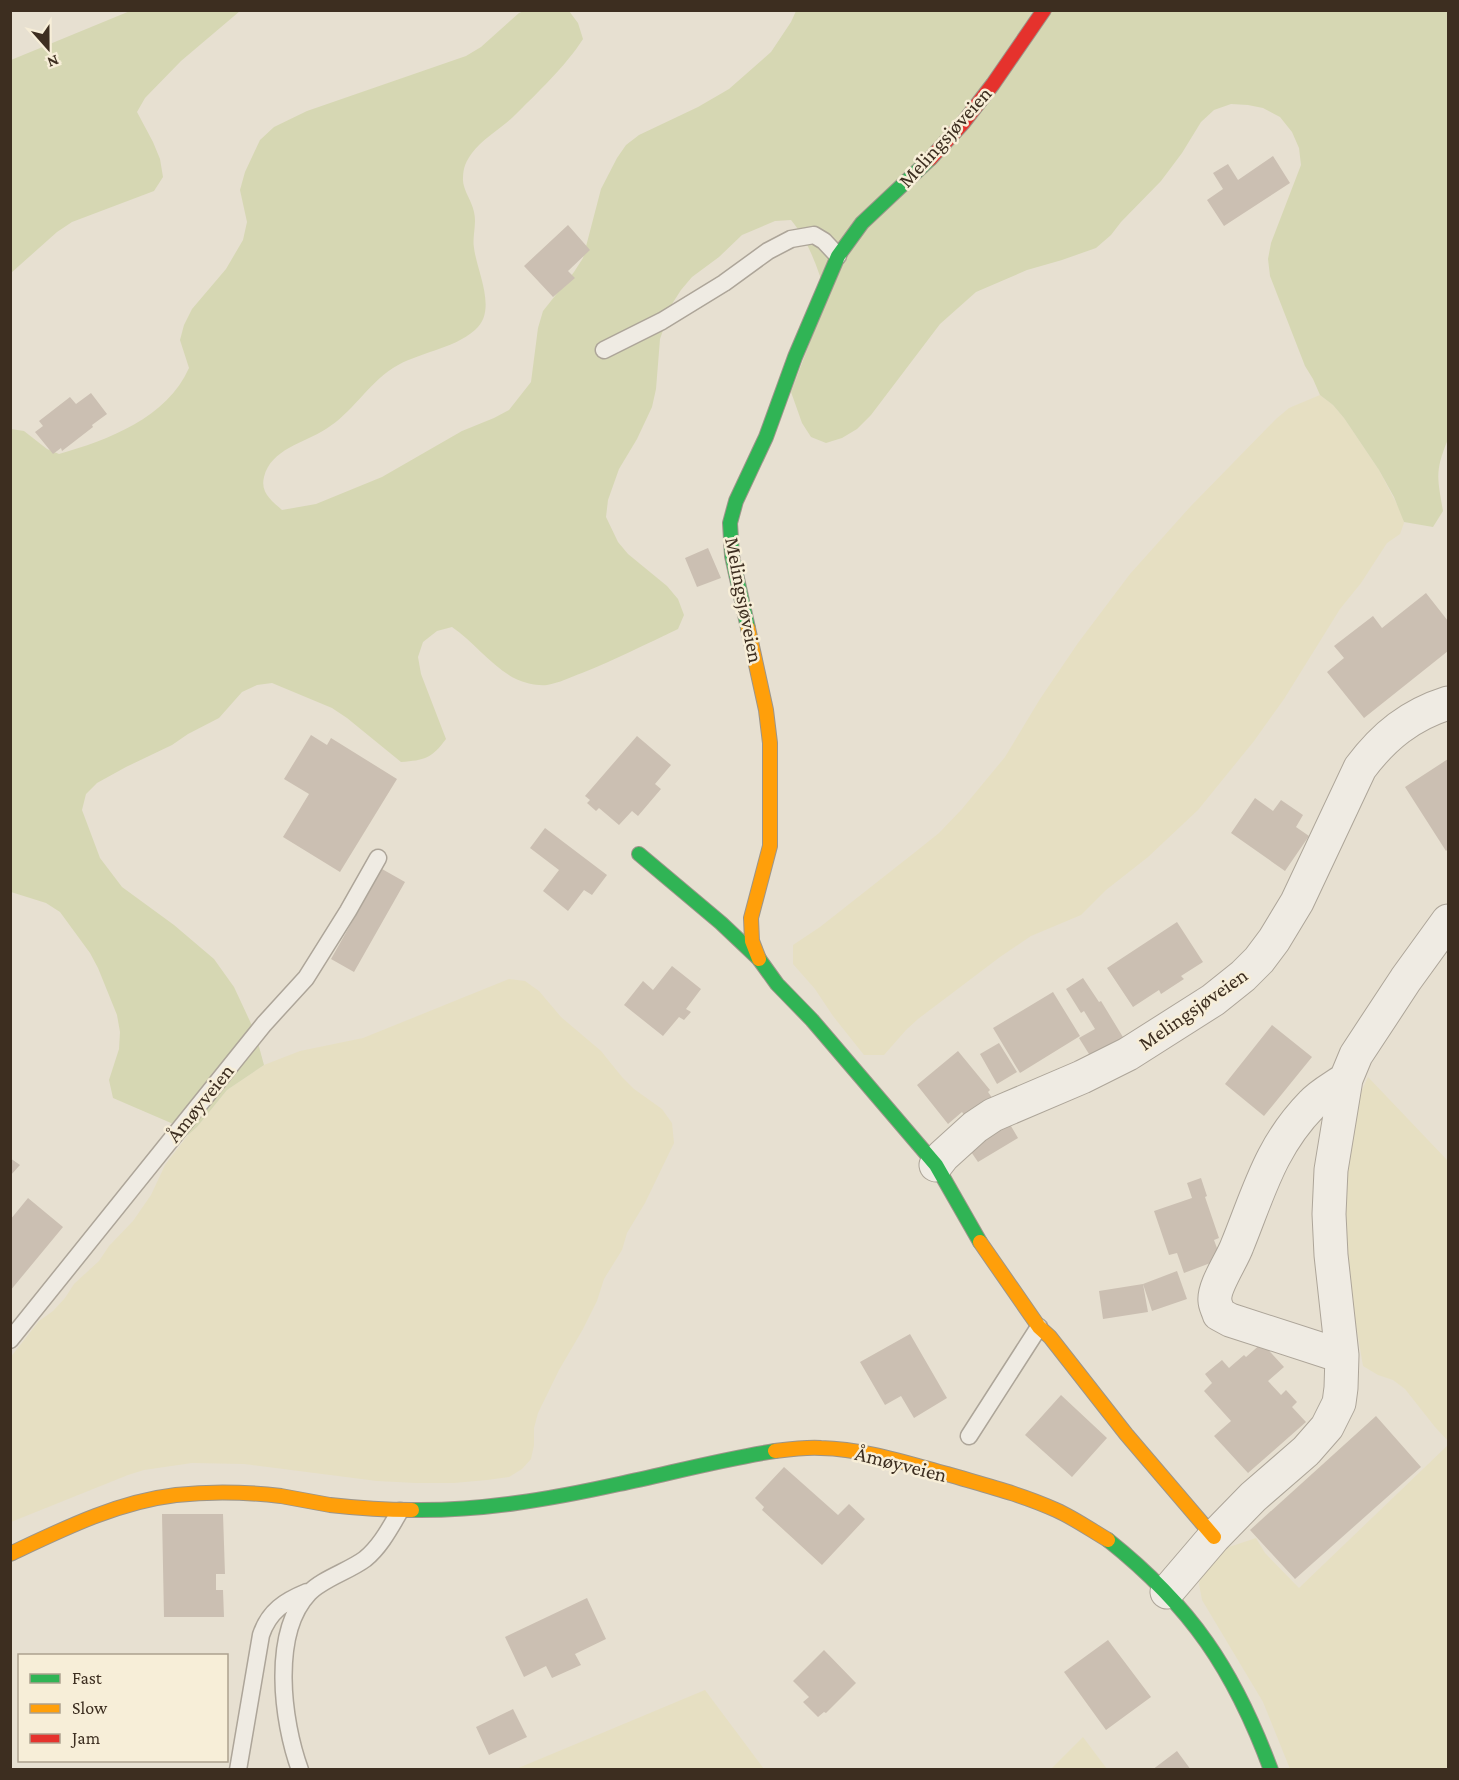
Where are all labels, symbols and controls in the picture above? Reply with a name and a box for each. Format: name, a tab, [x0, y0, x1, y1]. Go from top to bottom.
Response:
north arrow	[18, 18, 78, 78]
text: N	[45, 52, 61, 71]
street label: Melingsjøveien	[893, 82, 997, 192]
street label: Melingsjøveien	[720, 535, 768, 665]
street label: Melingsjøveien	[1134, 963, 1252, 1055]
street label: Åmøyveien	[161, 1059, 239, 1147]
street label: Åmøyveien	[853, 1441, 949, 1487]
legend	[18, 1654, 228, 1762]
text: Fast	[72, 1668, 103, 1688]
text: Slow	[72, 1698, 108, 1718]
text: Jam	[70, 1728, 101, 1748]

